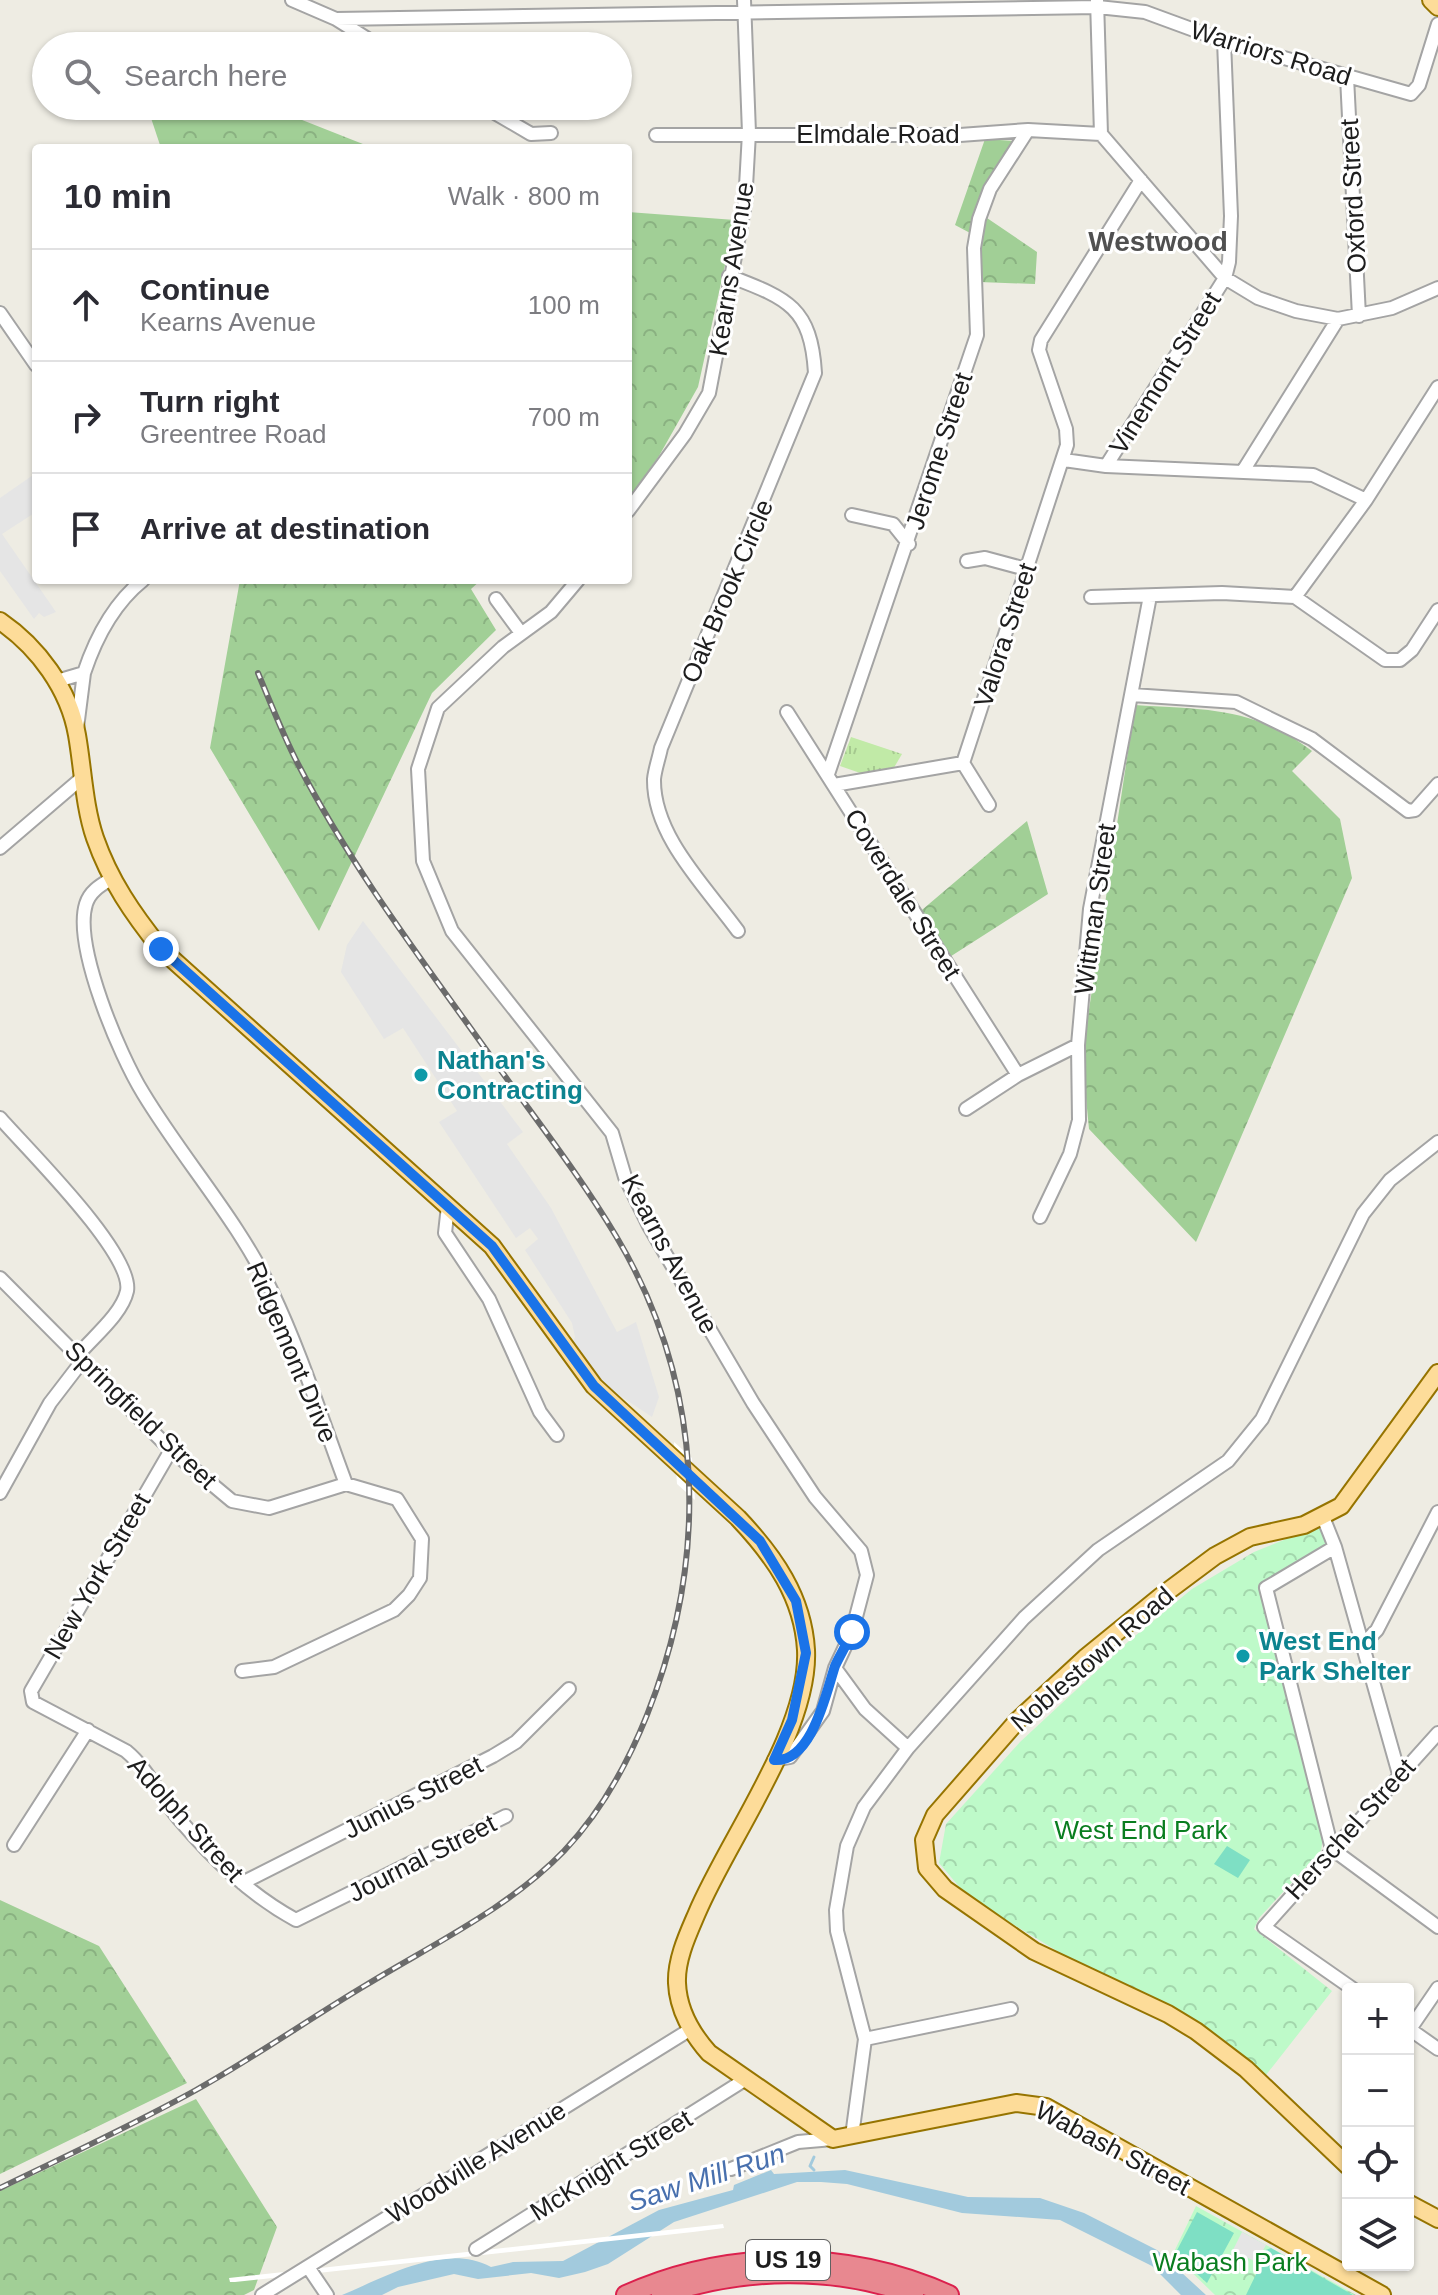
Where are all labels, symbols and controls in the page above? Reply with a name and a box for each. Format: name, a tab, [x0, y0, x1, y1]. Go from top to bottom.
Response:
street label: Warriors Road	[1187, 14, 1355, 92]
search box	[32, 32, 632, 120]
icon: search	[60, 54, 104, 98]
text: Search here	[124, 59, 287, 92]
street label: Oxford Street	[1334, 117, 1372, 274]
street label: Elmdale Road	[796, 119, 960, 149]
text: 10 min	[64, 177, 172, 215]
street label: Kearns Avenue	[702, 180, 760, 358]
text: Walk · 800 m	[448, 181, 600, 211]
district label: Westwood	[1088, 226, 1228, 257]
text: Continue	[140, 273, 270, 306]
icon: ahead	[64, 283, 108, 327]
street label: Vinemont Street	[1103, 286, 1227, 460]
text: 100 m	[528, 290, 600, 320]
text: Kearns Avenue	[140, 307, 316, 337]
street label: Jerome Street	[900, 368, 979, 533]
text: Turn right	[140, 385, 279, 418]
icon: right	[64, 395, 108, 439]
text: 700 m	[528, 402, 600, 432]
text: Greentree Road	[140, 419, 326, 449]
street label: Oak Brook Circle	[675, 495, 779, 687]
icon: arrive	[64, 507, 108, 551]
text: Arrive at destination	[140, 512, 430, 545]
street label: Valora Street	[968, 558, 1043, 711]
street label: Coverdale Street	[839, 803, 968, 985]
street label: Wittman Street	[1068, 821, 1122, 996]
route end	[143, 931, 179, 967]
place label: Nathan's Contracting	[437, 1045, 583, 1105]
marker: Nathan's Contracting	[412, 1066, 430, 1084]
street label: Kearns Avenue	[615, 1169, 725, 1339]
street label: Ridgemont Drive	[240, 1257, 344, 1447]
street label: Springfield Street	[59, 1335, 224, 1496]
street label: New York Street	[37, 1487, 157, 1664]
street label: Noblestown Road	[1005, 1580, 1179, 1738]
route start	[834, 1614, 870, 1650]
place label: West End Park Shelter	[1259, 1626, 1411, 1686]
marker: West End Park Shelter	[1234, 1647, 1252, 1665]
street label: Junius Street	[339, 1749, 488, 1845]
street label: Adolph Street	[122, 1750, 250, 1888]
street label: Herschel Street	[1279, 1752, 1422, 1906]
street label: Journal Street	[343, 1808, 502, 1908]
park label: West End Park	[1055, 1815, 1228, 1845]
map controls	[1342, 1983, 1414, 2271]
button: +	[1342, 1983, 1414, 2055]
button: −	[1342, 2055, 1414, 2127]
street label: Woodville Avenue	[381, 2095, 571, 2229]
street label: Wabash Street	[1030, 2095, 1196, 2202]
street label: McKnight Street	[525, 2103, 698, 2227]
button: locate	[1342, 2127, 1414, 2199]
water label: Saw Mill Run	[624, 2137, 789, 2217]
button: layers	[1342, 2199, 1414, 2271]
road number: US 19	[746, 2240, 830, 2280]
park label: Wabash Park	[1152, 2247, 1309, 2277]

